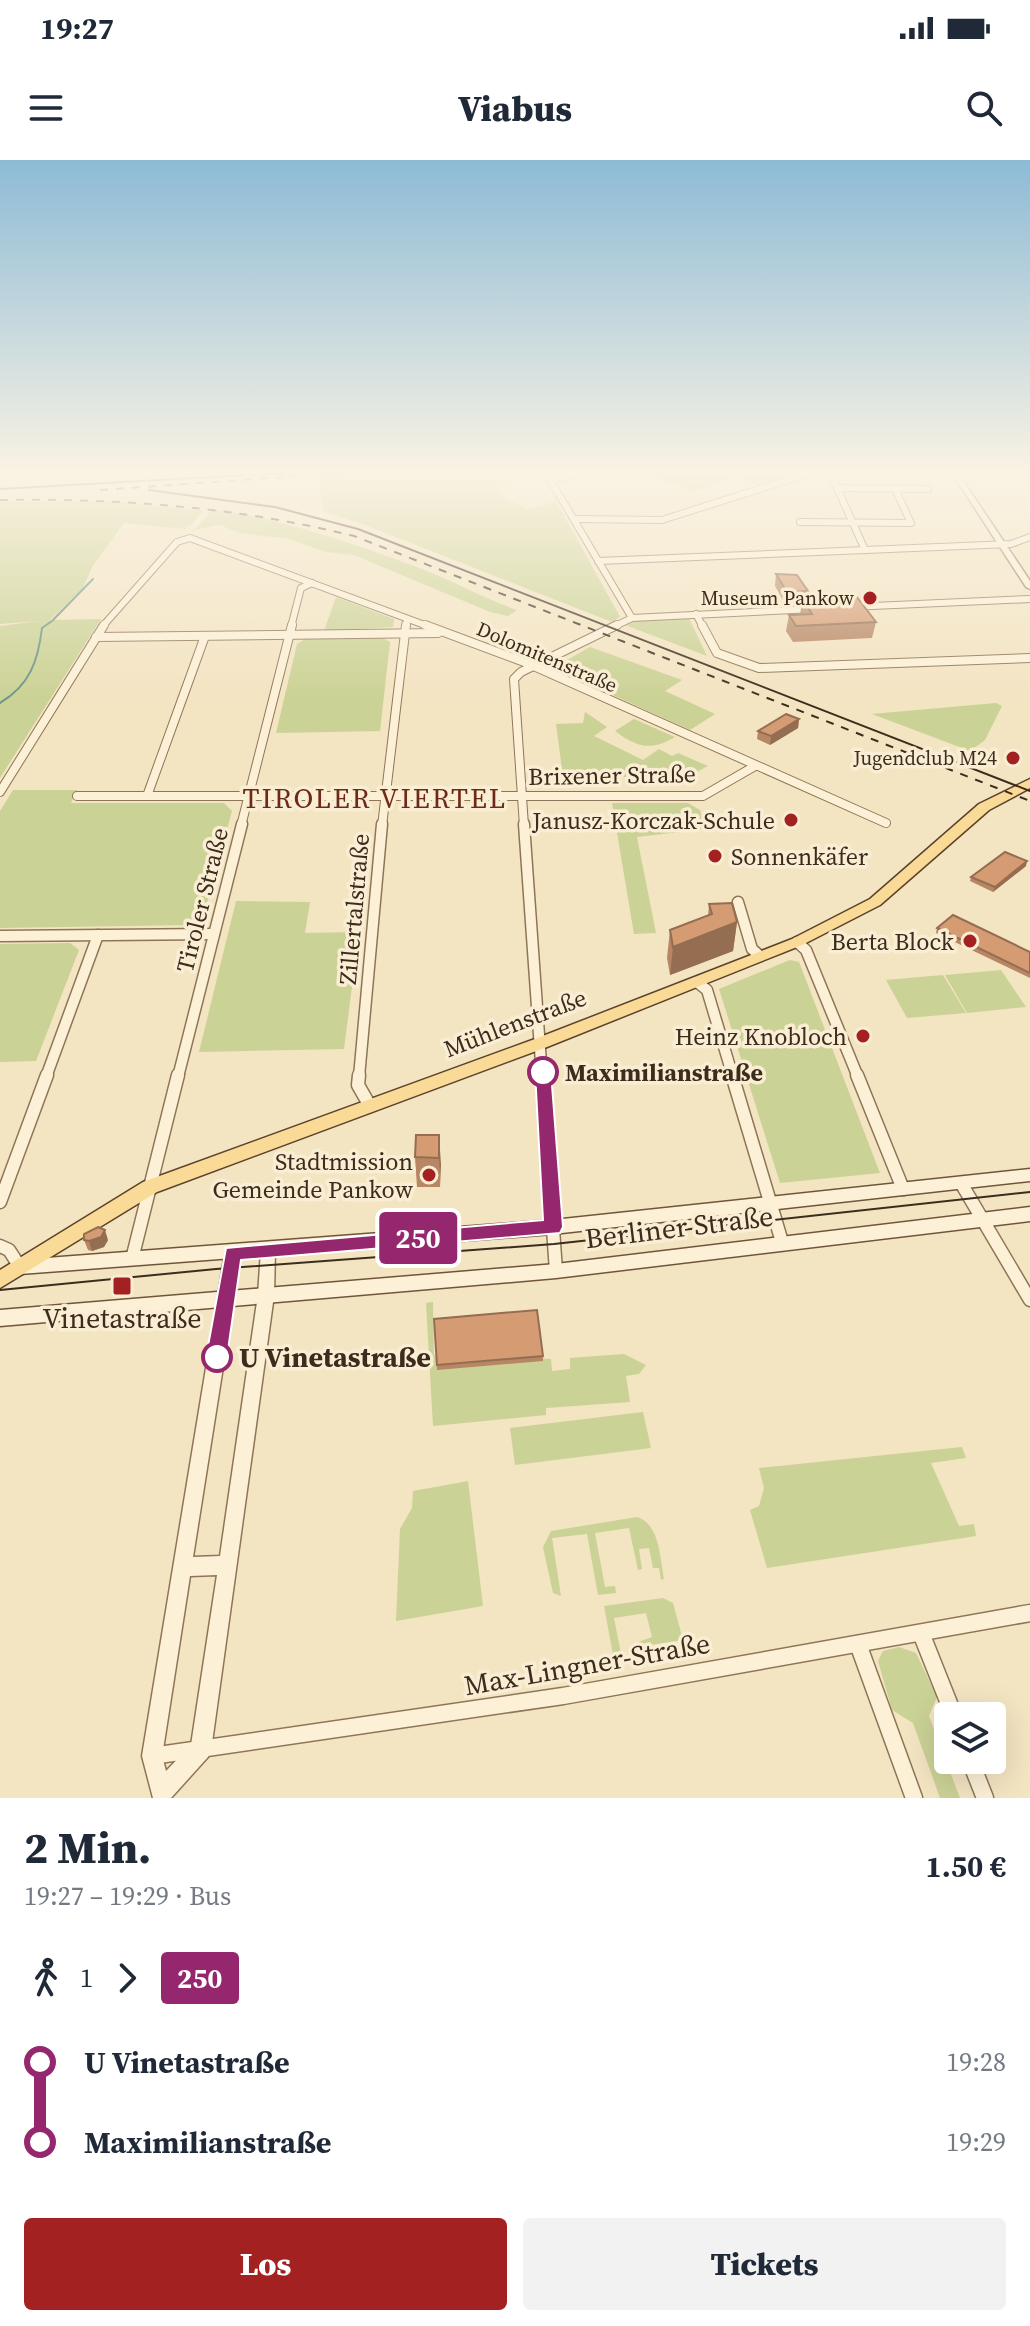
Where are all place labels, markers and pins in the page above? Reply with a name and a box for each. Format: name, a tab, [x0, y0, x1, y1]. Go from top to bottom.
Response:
place label: Museum Pankow	[701, 584, 855, 612]
marker: Museum Pankow	[861, 589, 879, 607]
place label: Jugendclub M24	[853, 744, 997, 772]
marker: Jugendclub M24	[1004, 749, 1022, 767]
place label: Janusz-Korczak-Schule	[531, 804, 775, 837]
marker: Janusz-Korczak-Schule	[782, 811, 800, 829]
place label: Sonnenkäfer	[731, 840, 868, 873]
marker: Sonnenkäfer	[706, 847, 724, 865]
place label: Berta Block	[831, 925, 955, 958]
marker: Berta Block	[961, 932, 979, 950]
place label: Heinz Knobloch	[675, 1020, 847, 1053]
marker: Heinz Knobloch	[854, 1027, 872, 1045]
place label: Maximilianstraße	[565, 1056, 763, 1089]
marker: Maximilianstraße	[528, 1057, 558, 1087]
place label: Stadtmission Gemeinde Pankow	[212, 1145, 414, 1206]
marker: Stadtmission Gemeinde Pankow	[420, 1166, 438, 1184]
marker: Vinetastraße	[111, 1275, 133, 1297]
place label: Vinetastraße	[43, 1299, 201, 1337]
place label: U Vinetastraße	[239, 1338, 431, 1376]
marker: U Vinetastraße	[202, 1342, 232, 1372]

